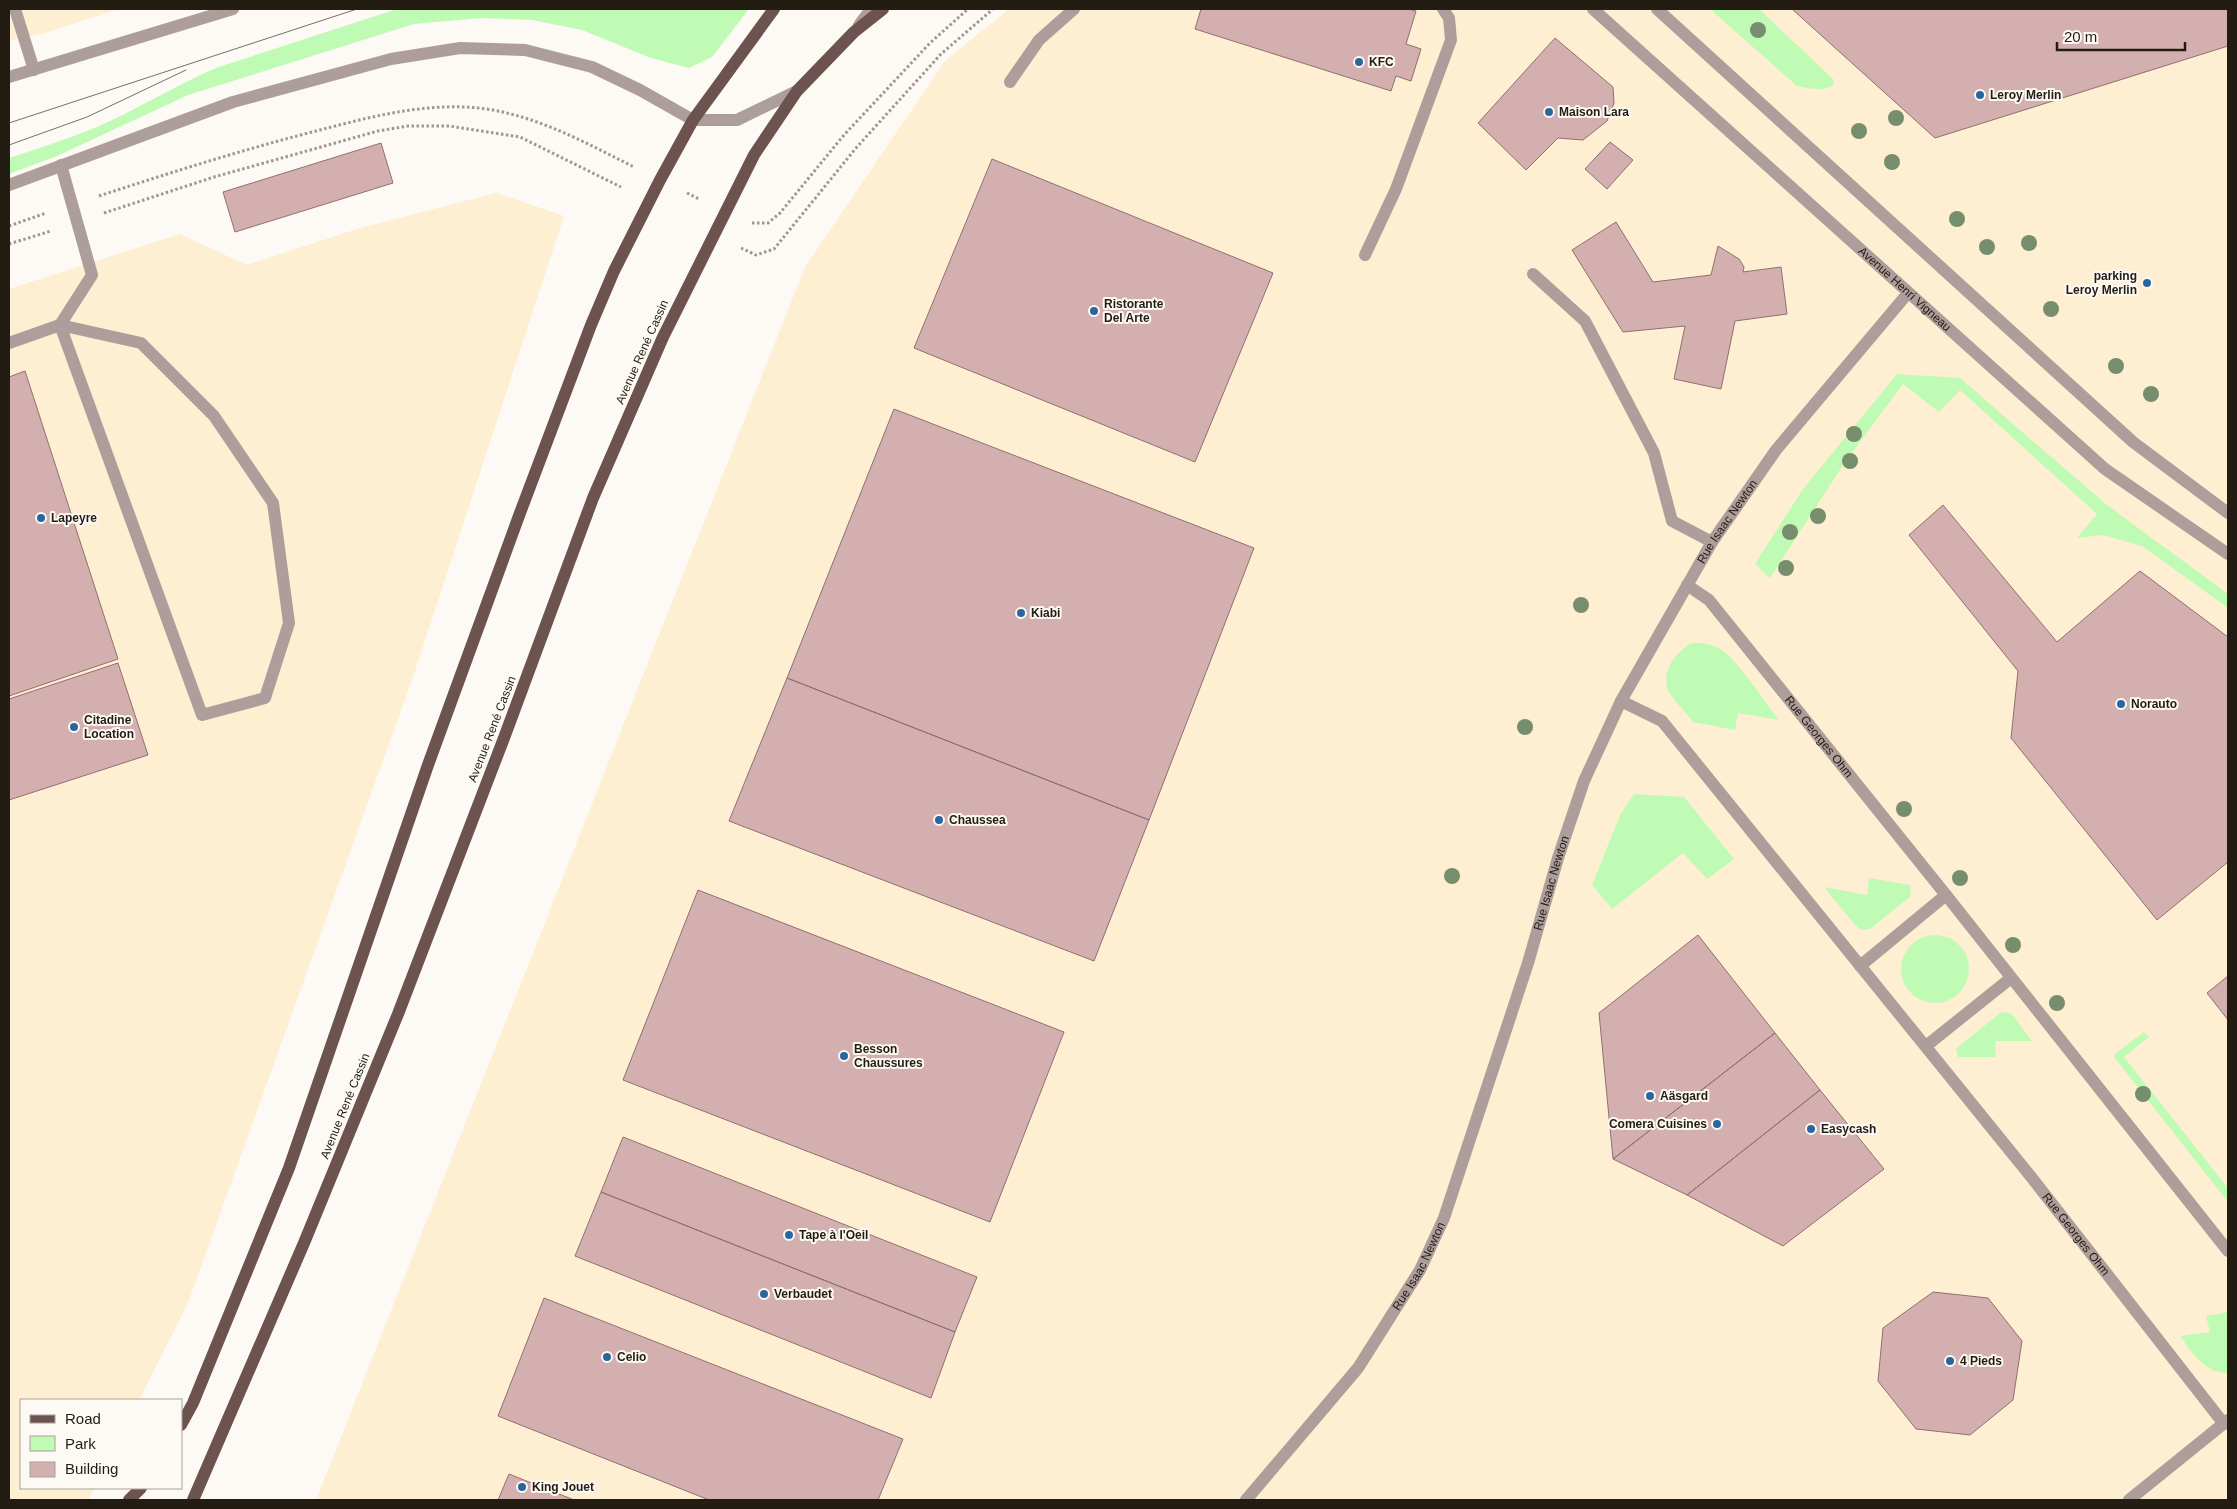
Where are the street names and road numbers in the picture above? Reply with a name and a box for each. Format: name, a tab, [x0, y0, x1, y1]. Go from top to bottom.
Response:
street label: Avenue Henri Vigneau	[1855, 244, 1954, 334]
street label: Avenue René Cassin	[613, 298, 671, 406]
street label: Rue Isaac Newton	[1694, 477, 1760, 566]
street label: Avenue René Cassin	[465, 674, 519, 784]
street label: Rue Georges Ohm	[1782, 693, 1856, 780]
street label: Rue Isaac Newton	[1531, 834, 1572, 932]
street label: Avenue René Cassin	[317, 1051, 373, 1161]
street label: Rue Georges Ohm	[2039, 1190, 2112, 1278]
street label: Rue Isaac Newton	[1389, 1220, 1448, 1313]

